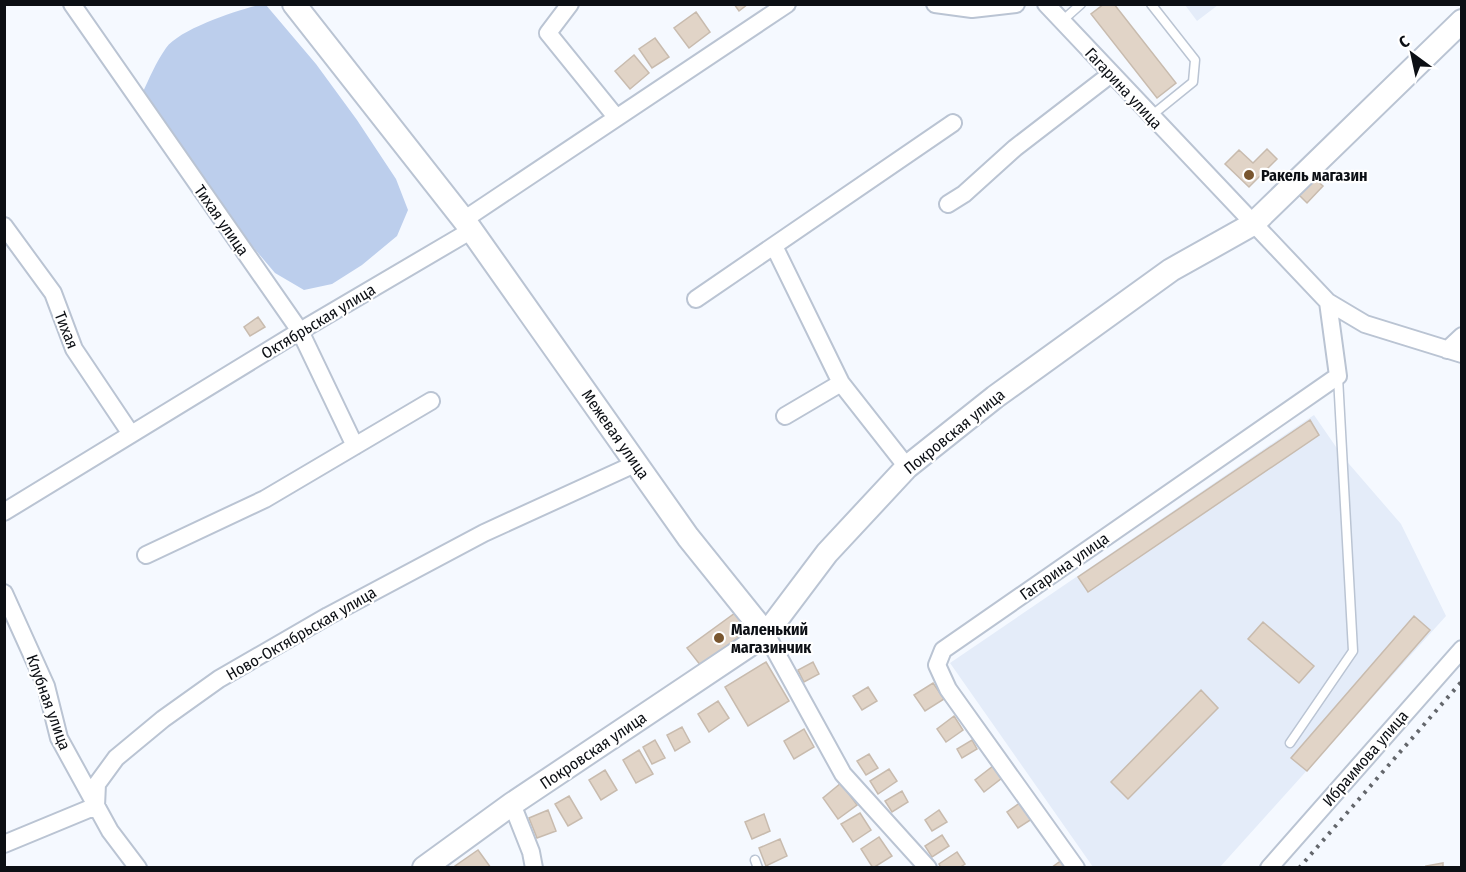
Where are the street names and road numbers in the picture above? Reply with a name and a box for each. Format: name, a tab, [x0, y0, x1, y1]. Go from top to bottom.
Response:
street label: Гагарина улица	[1081, 44, 1166, 133]
street label: Тихая улица	[190, 181, 253, 259]
street label: Октябрьская улица	[258, 280, 379, 363]
street label: Тихая	[51, 309, 82, 351]
street label: Покровская улица	[900, 385, 1009, 478]
street label: Межевая улица	[578, 386, 653, 483]
street label: Гагарина улица	[1016, 529, 1113, 604]
street label: Ново-Октябрьская улица	[223, 583, 380, 684]
street label: Клубная улица	[22, 652, 75, 753]
street label: Ибраимова улица	[1319, 706, 1412, 810]
street label: Покровская улица	[536, 708, 650, 793]

